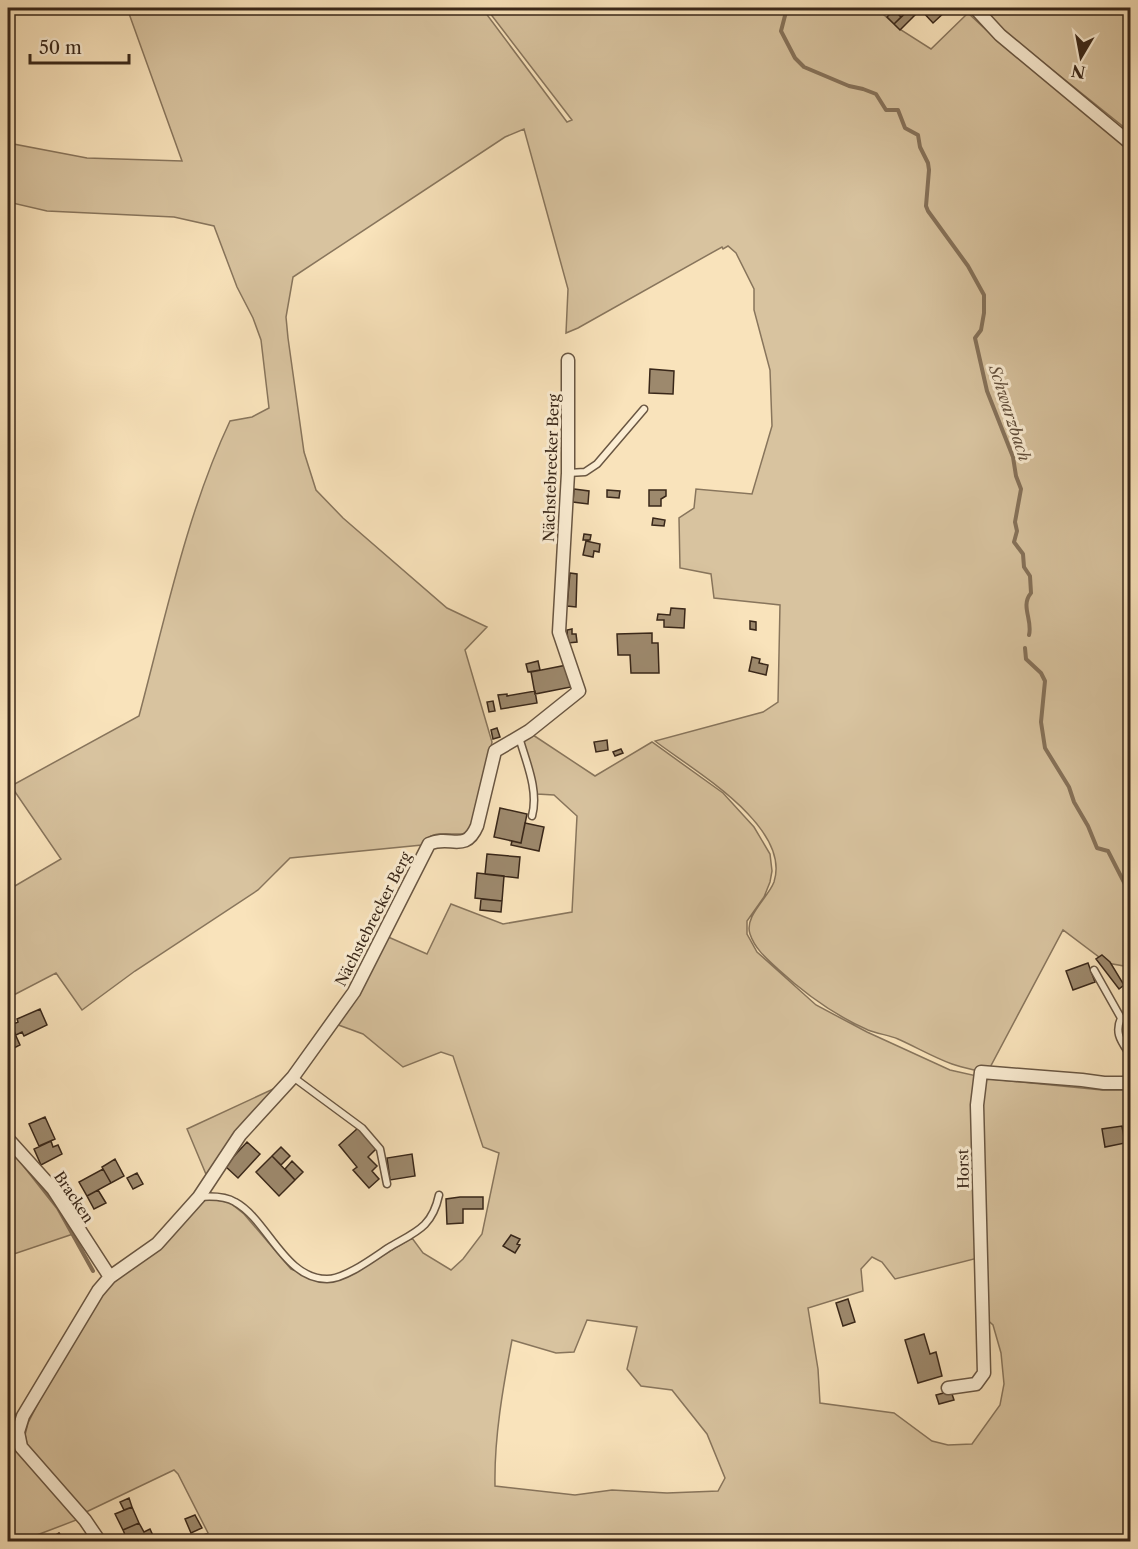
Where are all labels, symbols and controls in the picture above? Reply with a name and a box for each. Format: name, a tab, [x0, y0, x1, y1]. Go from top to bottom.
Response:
scale bar	[30, 27, 129, 65]
north arrow	[1051, 27, 1111, 87]
text: 50 m	[39, 37, 82, 59]
text: N	[1070, 61, 1087, 83]
water label: Schwarzbach	[985, 361, 1035, 464]
street label: Nächstebrecker Berg	[539, 393, 563, 542]
street label: Nächstebrecker Berg	[331, 849, 415, 989]
street label: Horst	[953, 1148, 973, 1189]
street label: Bracken	[50, 1168, 99, 1227]

